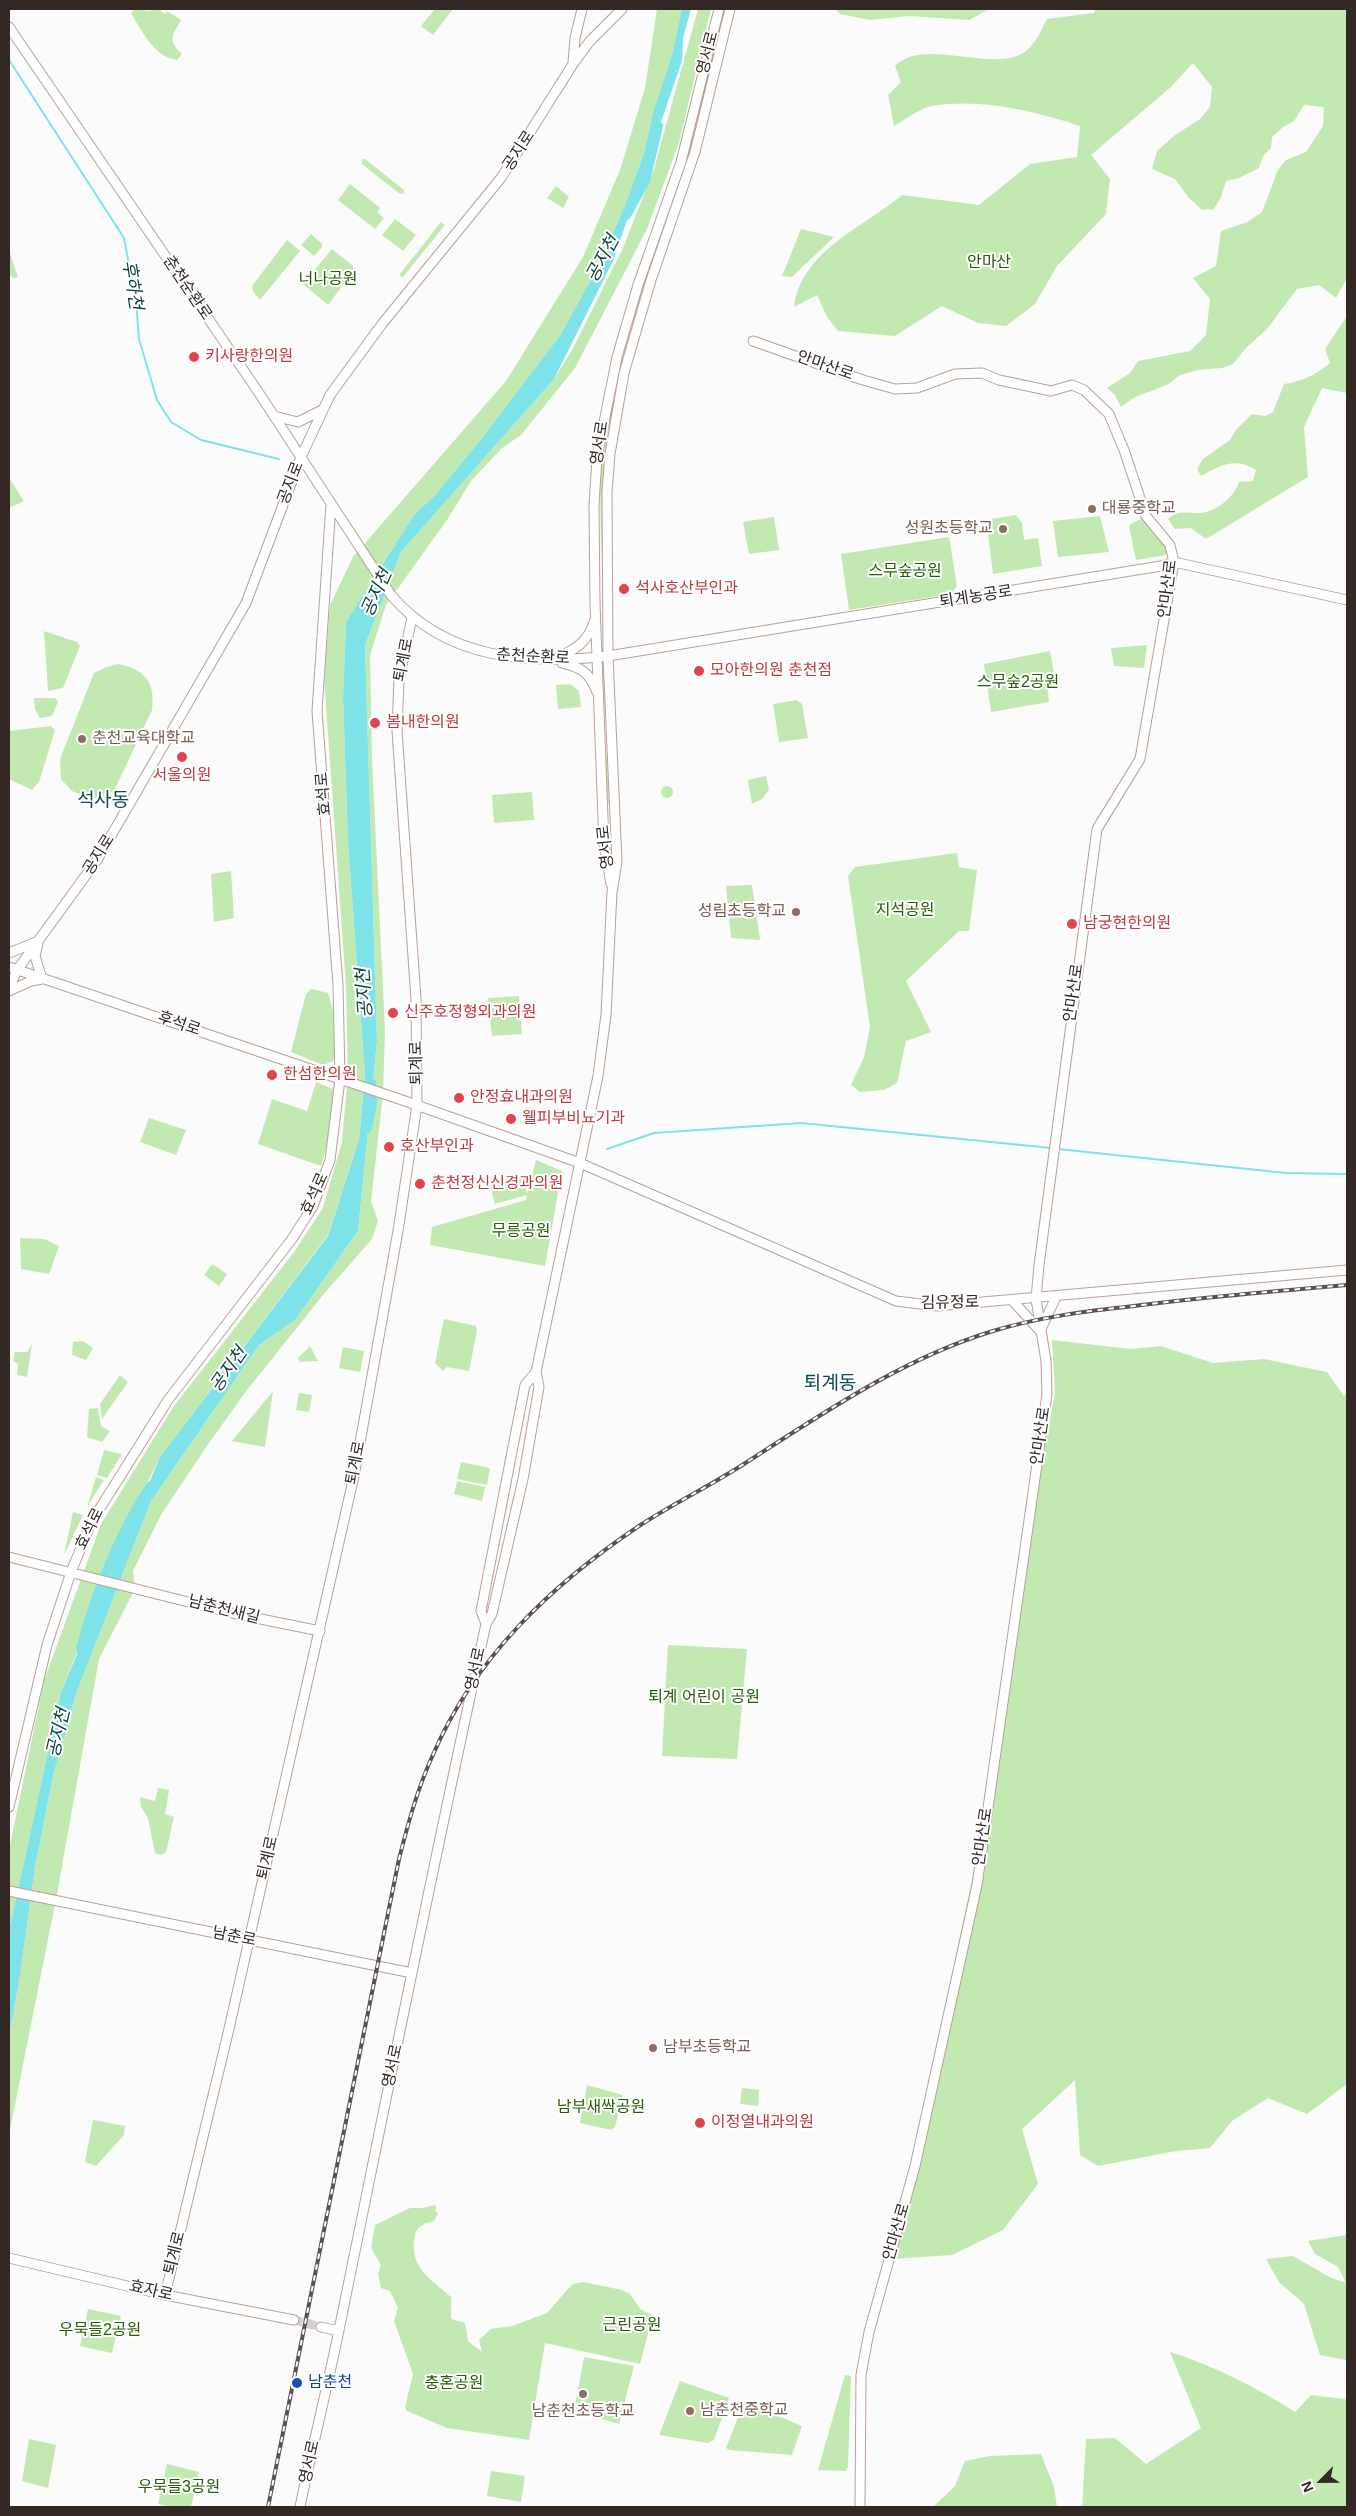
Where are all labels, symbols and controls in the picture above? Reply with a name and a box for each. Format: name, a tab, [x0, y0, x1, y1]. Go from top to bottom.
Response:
street label: 영서로	[693, 29, 723, 77]
street label: 공지로	[499, 127, 539, 175]
water label: 공지천	[582, 232, 624, 286]
street label: 춘천순환로	[158, 252, 216, 324]
park label: 안마산	[967, 253, 1011, 273]
water label: 후하천	[117, 259, 147, 311]
park label: 너나공원	[299, 270, 357, 290]
place label: 키사랑한의원	[205, 347, 293, 367]
street label: 안마산로	[794, 347, 856, 385]
marker: 키사랑한의원	[187, 350, 201, 364]
street label: 영서로	[587, 420, 613, 466]
street label: 공지로	[274, 459, 308, 507]
place label: 대룡중학교	[1102, 499, 1176, 519]
marker: 대룡중학교	[1086, 503, 1098, 515]
place label: 성원초등학교	[905, 519, 993, 539]
marker: 성원초등학교	[997, 523, 1009, 535]
street label: 안마산로	[1155, 559, 1181, 619]
park label: 스무숲공원	[868, 562, 942, 582]
water label: 공지천	[357, 566, 397, 620]
place label: 석사호산부인과	[635, 579, 738, 599]
marker: 석사호산부인과	[617, 582, 631, 596]
street label: 퇴계농공로	[938, 582, 1014, 612]
street label: 퇴계로	[390, 636, 418, 684]
street label: 춘천순환로	[496, 645, 570, 669]
place label: 모아한의원 춘천점	[710, 661, 832, 681]
marker: 모아한의원 춘천점	[692, 664, 706, 678]
park label: 스무숲2공원	[977, 673, 1059, 693]
place label: 봄내한의원	[386, 713, 460, 733]
marker: 봄내한의원	[368, 716, 382, 730]
place label: 춘천교육대학교	[92, 729, 195, 749]
marker: 춘천교육대학교	[76, 733, 88, 745]
marker: 서울의원	[175, 750, 189, 764]
place label: 서울의원	[153, 766, 211, 786]
street label: 효석로	[313, 771, 335, 817]
district label: 석사동	[77, 790, 129, 812]
street label: 영서로	[594, 824, 618, 870]
street label: 공지로	[79, 831, 119, 879]
park label: 지석공원	[876, 901, 934, 921]
place label: 성림초등학교	[698, 902, 786, 922]
marker: 성림초등학교	[790, 906, 802, 918]
place label: 남궁현한의원	[1083, 914, 1171, 934]
marker: 남궁현한의원	[1065, 917, 1079, 931]
street label: 안마산로	[1060, 963, 1088, 1023]
water label: 공지천	[352, 967, 378, 1019]
place label: 신주호정형외과의원	[404, 1003, 536, 1023]
marker: 신주호정형외과의원	[386, 1006, 400, 1020]
street label: 후석로	[155, 1008, 203, 1040]
street label: 퇴계로	[407, 1041, 427, 1085]
place label: 한섬한의원	[283, 1065, 357, 1085]
marker: 한섬한의원	[265, 1068, 279, 1082]
place label: 안정효내과의원	[470, 1088, 573, 1108]
marker: 안정효내과의원	[452, 1091, 466, 1105]
place label: 웰피부비뇨기과	[522, 1109, 625, 1129]
marker: 웰피부비뇨기과	[504, 1112, 518, 1126]
place label: 호산부인과	[400, 1137, 474, 1157]
marker: 호산부인과	[382, 1140, 396, 1154]
street label: 효석로	[297, 1170, 333, 1218]
place label: 춘천정신신경과의원	[431, 1174, 563, 1194]
marker: 춘천정신신경과의원	[413, 1177, 427, 1191]
park label: 무릉공원	[492, 1222, 550, 1242]
street label: 김유정로	[920, 1293, 980, 1313]
water label: 공지천	[206, 1343, 252, 1397]
district label: 퇴계동	[804, 1373, 856, 1395]
street label: 안마산로	[1027, 1406, 1055, 1466]
street label: 퇴계로	[342, 1439, 370, 1487]
street label: 효석로	[72, 1505, 108, 1553]
street label: 남춘천새길	[186, 1592, 262, 1628]
street label: 영서로	[462, 1645, 490, 1693]
park label: 퇴계 어린이 공원	[648, 1688, 760, 1708]
water label: 공지천	[43, 1706, 75, 1760]
street label: 안마산로	[969, 1807, 997, 1867]
street label: 퇴계로	[254, 1834, 282, 1882]
street label: 남춘로	[210, 1923, 258, 1951]
place label: 남부초등학교	[663, 2038, 751, 2058]
street label: 영서로	[379, 2042, 407, 2090]
marker: 남부초등학교	[647, 2042, 659, 2054]
park label: 남부새싹공원	[557, 2098, 645, 2118]
place label: 이정열내과의원	[711, 2113, 814, 2133]
marker: 이정열내과의원	[693, 2116, 707, 2130]
street label: 안마산로	[880, 2201, 914, 2263]
street label: 퇴계로	[160, 2229, 190, 2277]
street label: 효자로	[127, 2277, 175, 2305]
park label: 근린공원	[603, 2316, 661, 2336]
park label: 우묵들2공원	[59, 2321, 141, 2341]
place label: 남춘천	[308, 2373, 352, 2393]
park label: 충혼공원	[425, 2374, 483, 2394]
marker: 남춘천	[290, 2376, 304, 2390]
marker: 남춘천초등학교	[577, 2388, 589, 2400]
place label: 남춘천중학교	[700, 2401, 788, 2421]
place label: 남춘천초등학교	[531, 2402, 635, 2422]
marker: 남춘천중학교	[684, 2405, 696, 2417]
street label: 영서로	[296, 2438, 324, 2486]
north arrow	[1296, 2456, 1346, 2506]
park label: 우묵들3공원	[138, 2478, 220, 2498]
text: N	[1298, 2479, 1317, 2495]

